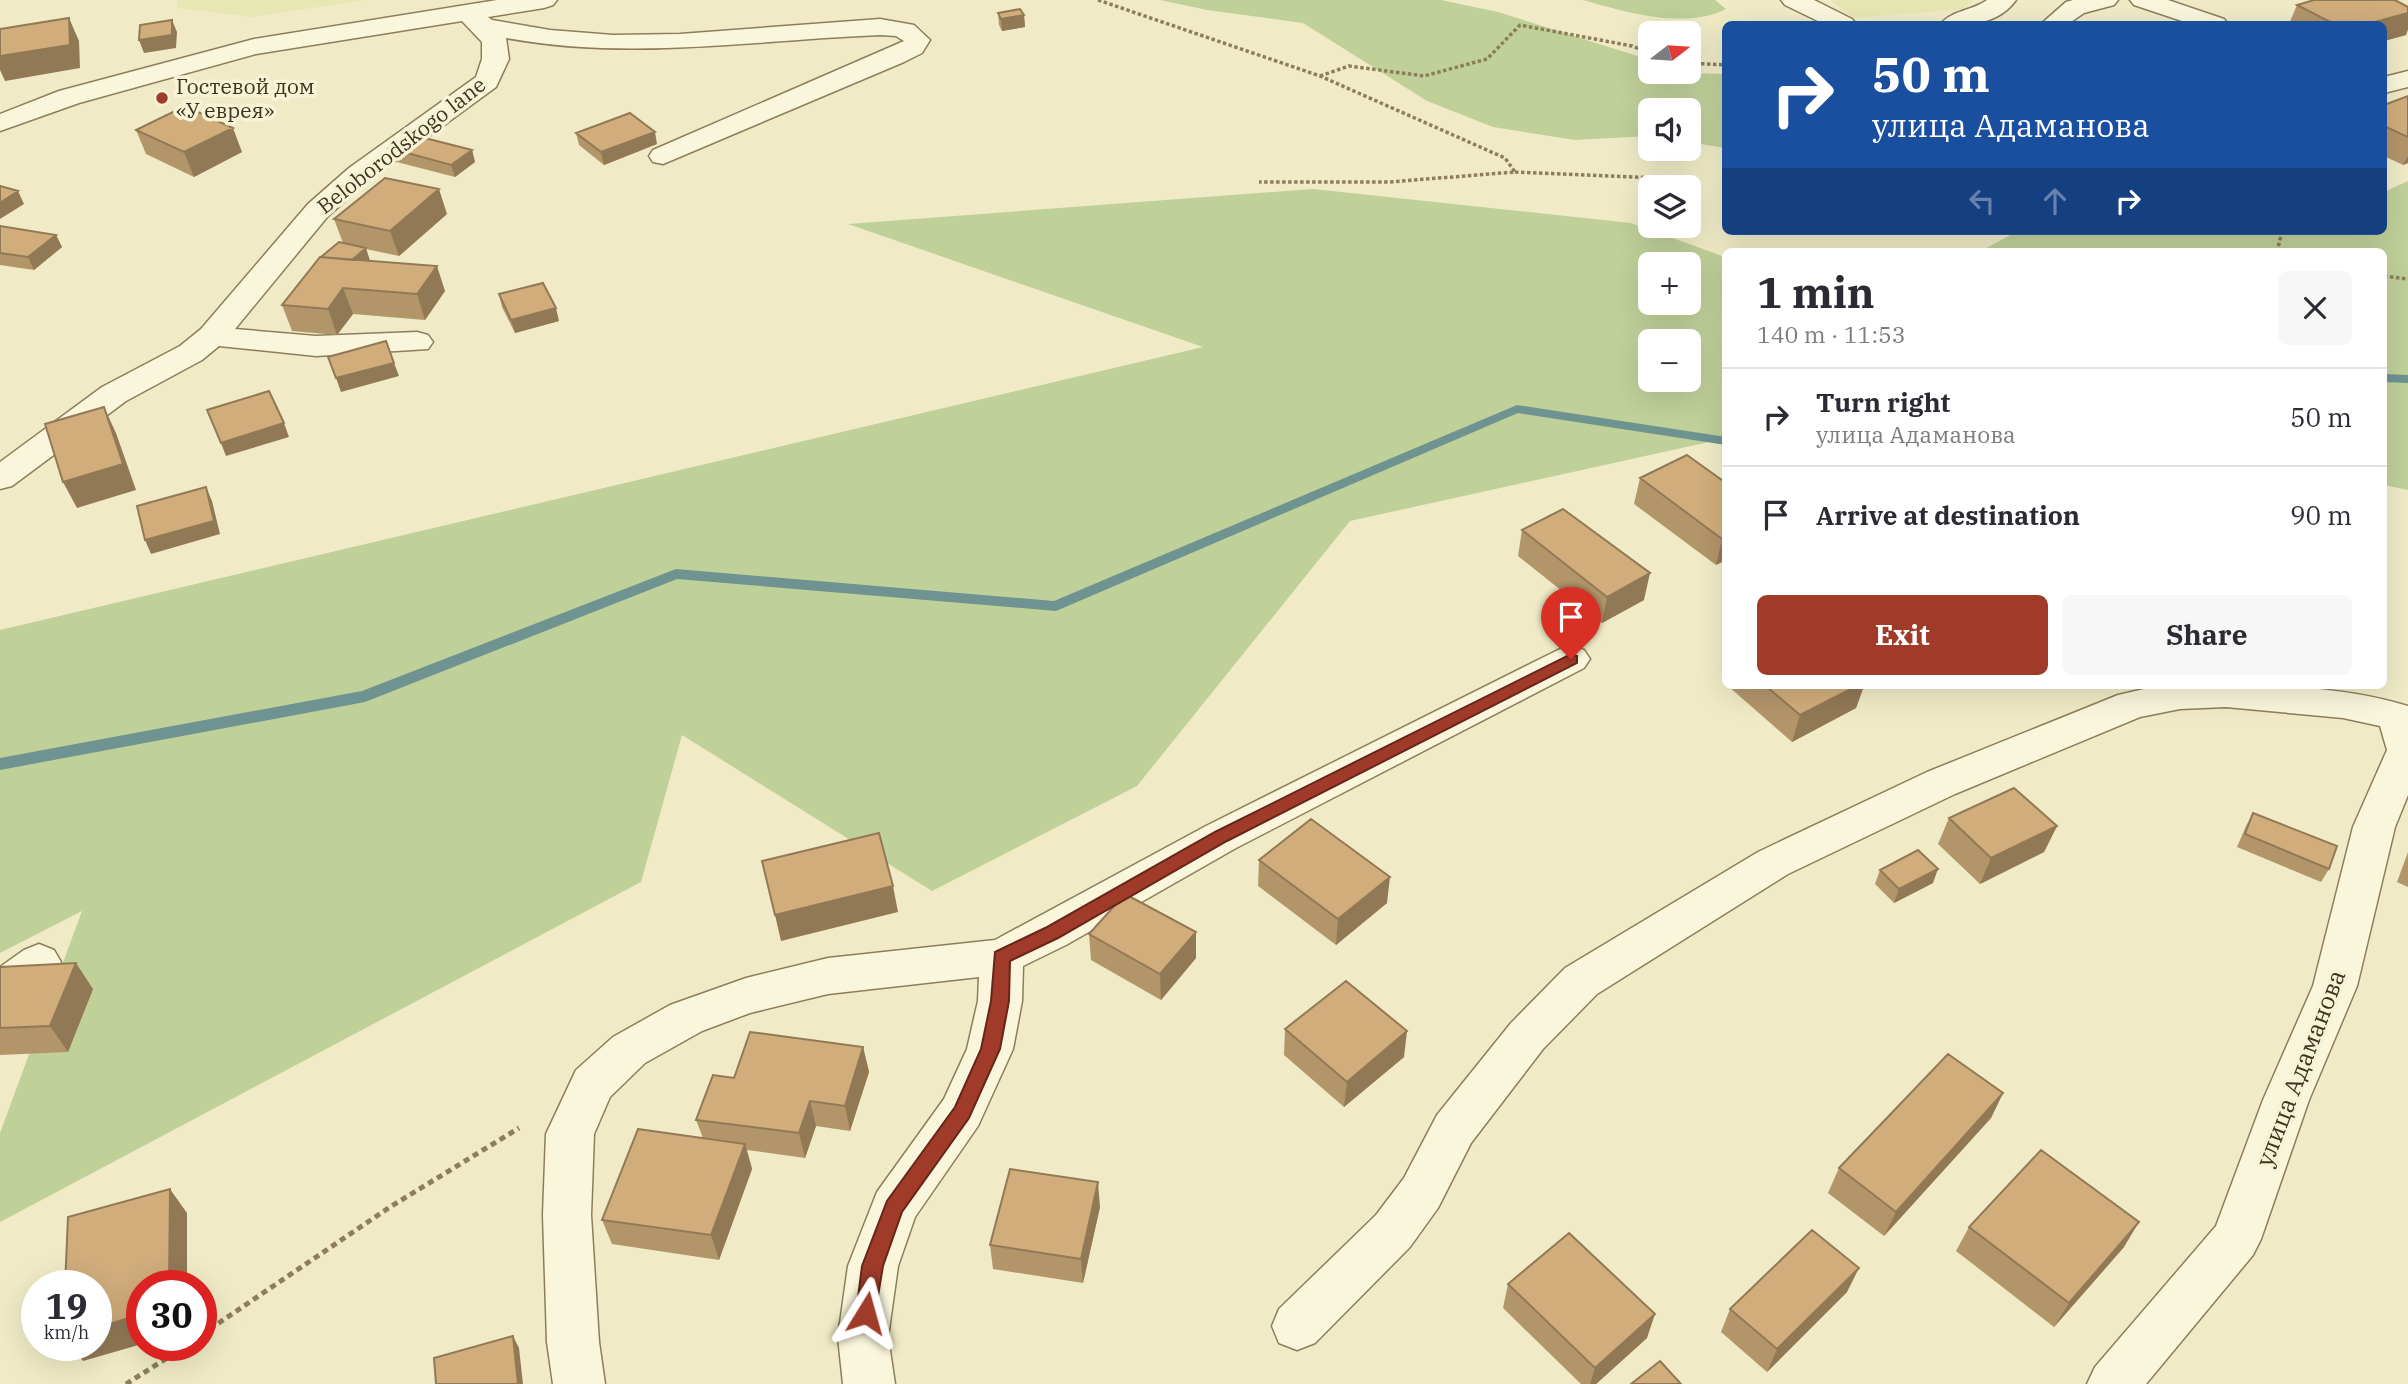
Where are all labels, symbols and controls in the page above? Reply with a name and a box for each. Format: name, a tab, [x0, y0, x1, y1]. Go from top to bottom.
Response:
north arrow	[1638, 21, 1701, 84]
map controls	[1638, 21, 1701, 392]
text: 50 m	[1872, 42, 1990, 105]
icon: right	[1757, 49, 1848, 140]
street label: Beloborodskogo lane	[311, 70, 491, 220]
place label: Гостевой дом «У еврея»	[176, 72, 315, 124]
marker: Гостевой дом «У еврея»	[154, 90, 170, 106]
button: sound	[1638, 98, 1701, 161]
text: улица Адаманова	[1872, 104, 2150, 146]
button: layers	[1638, 175, 1701, 238]
icon: left	[1963, 182, 2001, 220]
icon: ahead	[2036, 182, 2074, 220]
icon: right	[2109, 182, 2147, 220]
button: +	[1638, 252, 1701, 315]
text: 1 min	[1757, 265, 1875, 320]
button: close	[2278, 271, 2352, 345]
text: 140 m · 11:53	[1757, 319, 1906, 349]
button: −	[1638, 329, 1701, 392]
text: Turn right	[1816, 385, 1950, 419]
icon: right	[1757, 398, 1795, 436]
text: 50 m	[2290, 400, 2352, 434]
text: улица Адаманова	[1816, 419, 2016, 449]
icon: arrive	[1757, 496, 1795, 534]
text: Arrive at destination	[1816, 498, 2080, 532]
text: 90 m	[2290, 498, 2352, 532]
pin	[1541, 587, 1601, 659]
button: Exit	[1757, 595, 2048, 675]
button: Share	[2062, 595, 2352, 675]
icon: arrive	[1552, 598, 1590, 636]
street label: улица Адаманова	[2248, 965, 2352, 1171]
speed limit sign: 30	[126, 1270, 217, 1361]
position arrow	[829, 1276, 903, 1350]
text: 19	[45, 1283, 88, 1329]
text: km/h	[44, 1321, 89, 1344]

